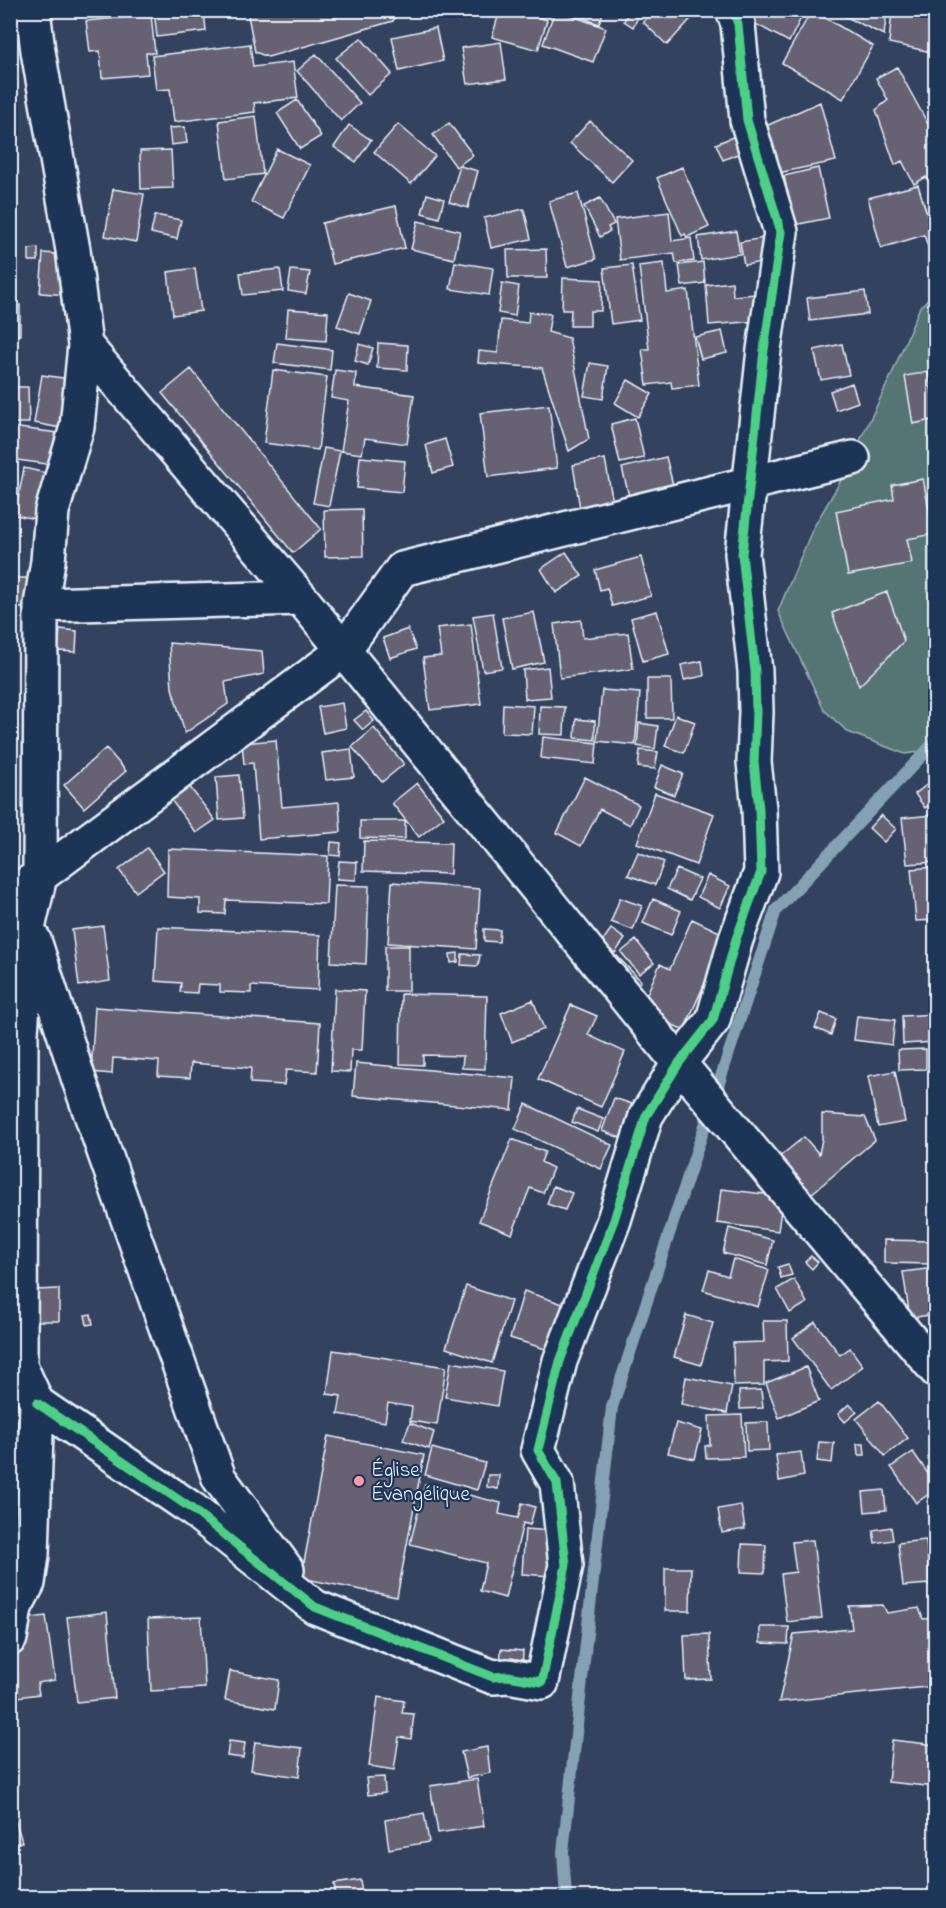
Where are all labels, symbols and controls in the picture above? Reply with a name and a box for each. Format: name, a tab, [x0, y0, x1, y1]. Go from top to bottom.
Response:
place label: Église Évangélique	[371, 1456, 470, 1512]
marker: Église Évangélique	[352, 1474, 366, 1488]

